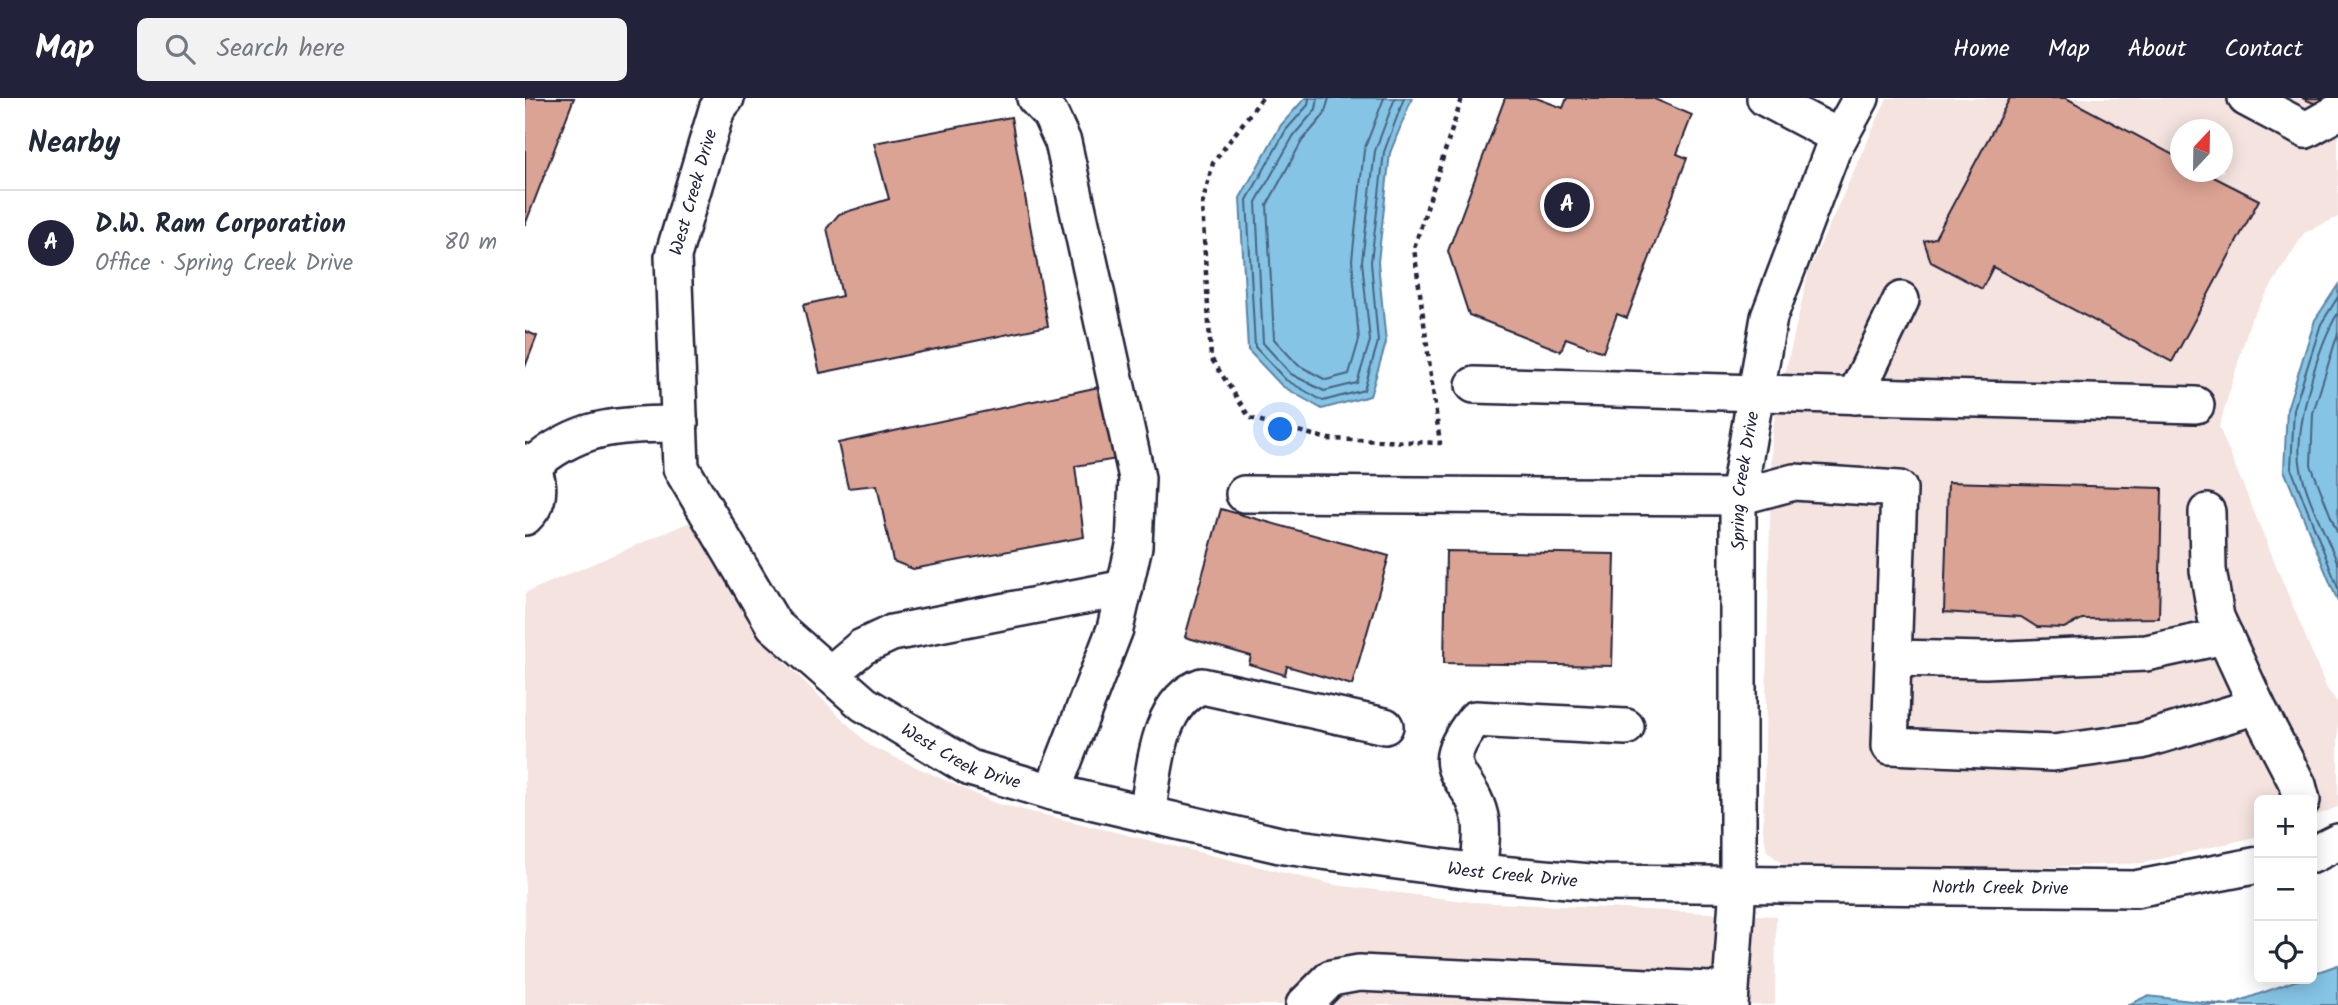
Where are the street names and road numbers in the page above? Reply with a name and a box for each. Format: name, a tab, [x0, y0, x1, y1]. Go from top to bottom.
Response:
street label: West Creek Drive	[663, 126, 726, 259]
street label: Spring Creek Drive	[1725, 409, 1768, 550]
street label: West Creek Drive	[895, 717, 1024, 798]
street label: West Creek Drive	[1446, 855, 1579, 897]
street label: North Creek Drive	[1932, 874, 2069, 904]

